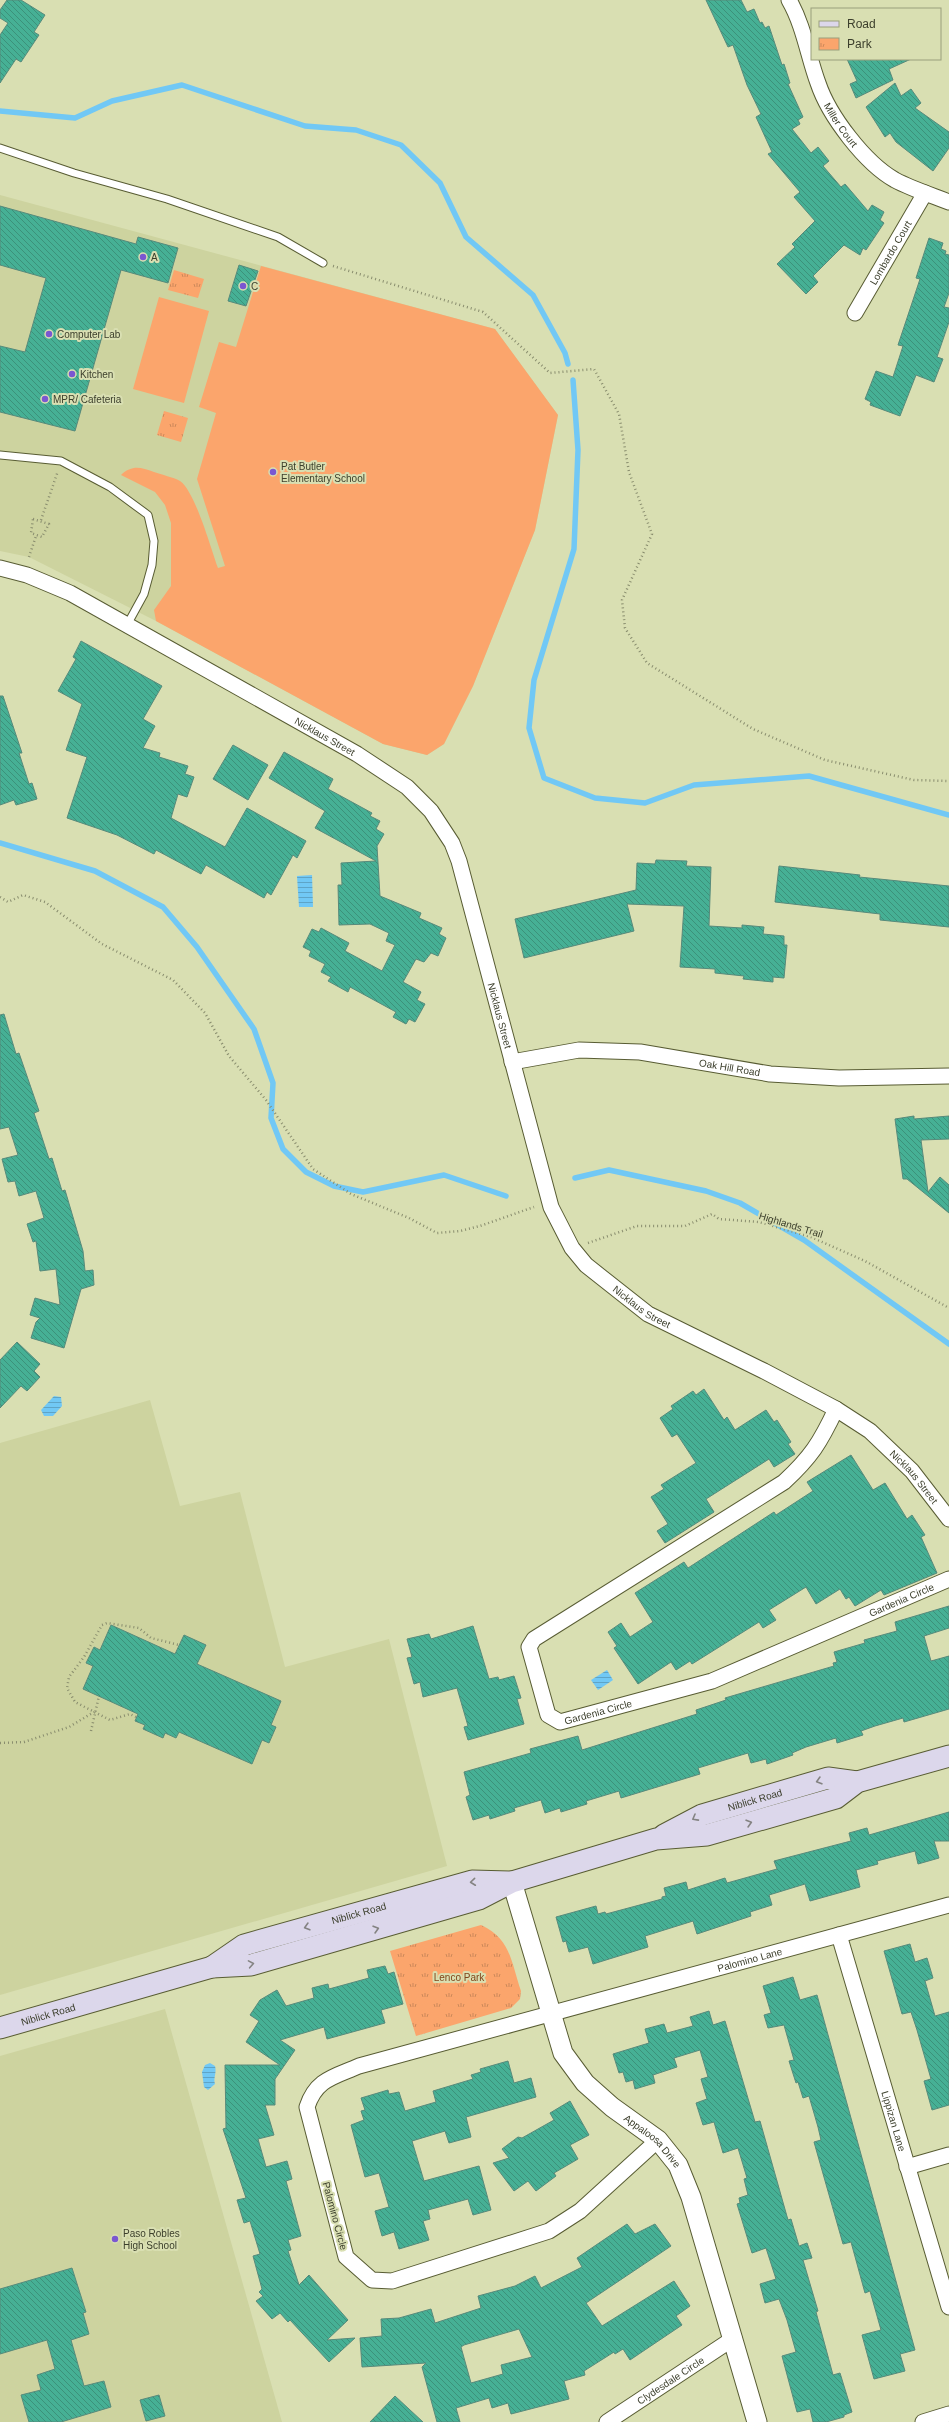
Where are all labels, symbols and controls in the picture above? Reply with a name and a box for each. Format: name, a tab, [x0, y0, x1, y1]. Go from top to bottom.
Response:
legend	[811, 8, 941, 60]
text: Road	[847, 17, 876, 31]
text: Park	[847, 37, 873, 51]
street label: Miller Court	[822, 101, 860, 149]
street label: Lombardo Court	[867, 218, 913, 287]
marker: A	[138, 252, 148, 262]
place label: A	[151, 252, 158, 263]
marker: C	[238, 281, 248, 291]
place label: C	[251, 281, 258, 292]
marker: Computer Lab	[44, 329, 54, 339]
place label: Computer Lab	[57, 329, 121, 340]
marker: Kitchen	[67, 369, 77, 379]
place label: Kitchen	[80, 369, 113, 380]
marker: MPR/ Cafeteria	[40, 394, 50, 404]
place label: MPR/ Cafeteria	[53, 394, 122, 405]
place label: Pat Butler Elementary School	[281, 461, 365, 484]
marker: Pat Butler Elementary School	[268, 467, 278, 477]
street label: Nicklaus Street	[293, 715, 357, 757]
street label: Nicklaus Street	[486, 982, 514, 1050]
street label: Oak Hill Road	[698, 1057, 761, 1078]
street label: Highlands Trail	[758, 1210, 824, 1240]
street label: Nicklaus Street	[611, 1283, 673, 1330]
street label: Nicklaus Street	[888, 1448, 941, 1506]
street label: Gardenia Circle	[867, 1581, 936, 1618]
street label: Gardenia Circle	[563, 1697, 634, 1726]
one-way arrow	[816, 1776, 823, 1785]
street label: Niblick Road	[726, 1786, 783, 1813]
one-way arrow	[692, 1814, 699, 1821]
one-way arrow	[746, 1819, 753, 1827]
one-way arrow	[470, 1877, 476, 1886]
street label: Niblick Road	[330, 1900, 387, 1926]
one-way arrow	[304, 1922, 311, 1931]
one-way arrow	[372, 1925, 379, 1934]
street label: Palomino Lane	[716, 1945, 784, 1974]
one-way arrow	[248, 1960, 254, 1969]
park label: Lenco Park	[434, 1972, 485, 1983]
street label: Niblick Road	[20, 2001, 77, 2027]
street label: Lippizan Lane	[880, 2090, 908, 2153]
street label: Appaloosa Drive	[622, 2112, 683, 2170]
street label: Palomino Circle	[321, 2181, 349, 2252]
place label: Paso Robles High School	[123, 2228, 180, 2251]
marker: Paso Robles High School	[110, 2234, 120, 2244]
street label: Clydesdale Circle	[635, 2354, 706, 2406]

